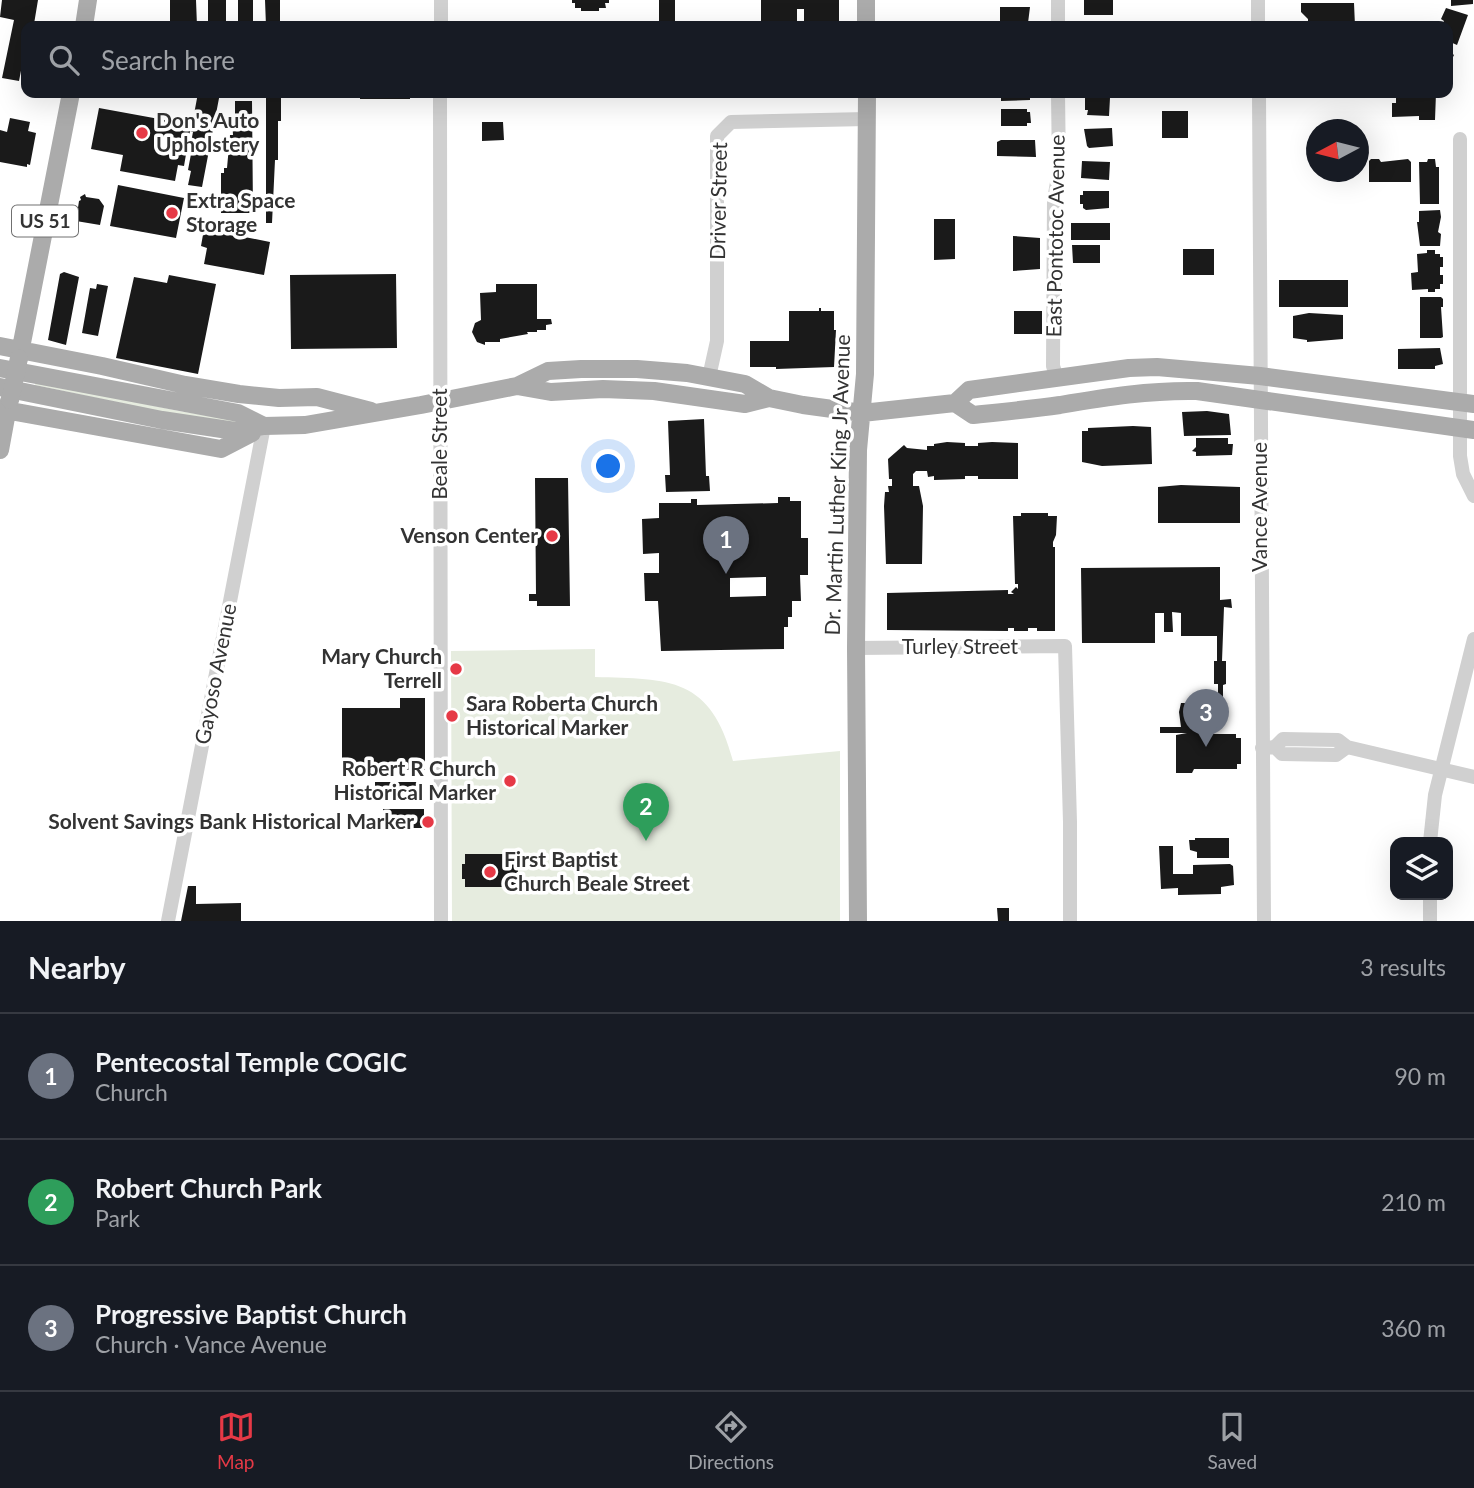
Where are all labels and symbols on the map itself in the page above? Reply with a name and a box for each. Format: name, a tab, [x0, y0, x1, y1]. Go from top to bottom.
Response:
place label: Don's Auto Upholstery	[156, 107, 260, 156]
north arrow	[1306, 119, 1369, 182]
marker: Don's Auto Upholstery	[134, 125, 150, 141]
street label: East Pontotoc Avenue	[1040, 134, 1069, 338]
street label: Driver Street	[704, 141, 731, 260]
place label: Extra Space Storage	[186, 187, 295, 236]
marker: Extra Space Storage	[164, 205, 180, 221]
road number: US 51	[12, 206, 78, 236]
street label: Dr. Martin Luther King Jr Avenue	[819, 334, 854, 636]
street label: Beale Street	[426, 388, 451, 500]
street label: Vance Avenue	[1246, 442, 1271, 572]
your location	[591, 449, 625, 483]
pin: 1	[703, 516, 749, 574]
place label: Venson Center	[399, 522, 538, 547]
marker: Venson Center	[544, 528, 560, 544]
street label: Gayoso Avenue	[189, 601, 240, 746]
street label: Turley Street	[902, 633, 1019, 658]
place label: Mary Church Terrell	[321, 643, 442, 692]
marker: Mary Church Terrell	[448, 661, 464, 677]
pin: 3	[1183, 689, 1229, 747]
place label: Sara Roberta Church Historical Marker	[466, 690, 658, 739]
marker: Sara Roberta Church Historical Marker	[444, 708, 460, 724]
place label: Robert R Church Historical Marker	[334, 755, 496, 804]
marker: Robert R Church Historical Marker	[502, 773, 518, 789]
pin: 2	[623, 783, 669, 841]
place label: Solvent Savings Bank Historical Marker	[48, 808, 414, 833]
marker: Solvent Savings Bank Historical Marker	[420, 814, 436, 830]
place label: First Baptist Church Beale Street	[504, 846, 690, 895]
marker: First Baptist Church Beale Street	[482, 864, 498, 880]

